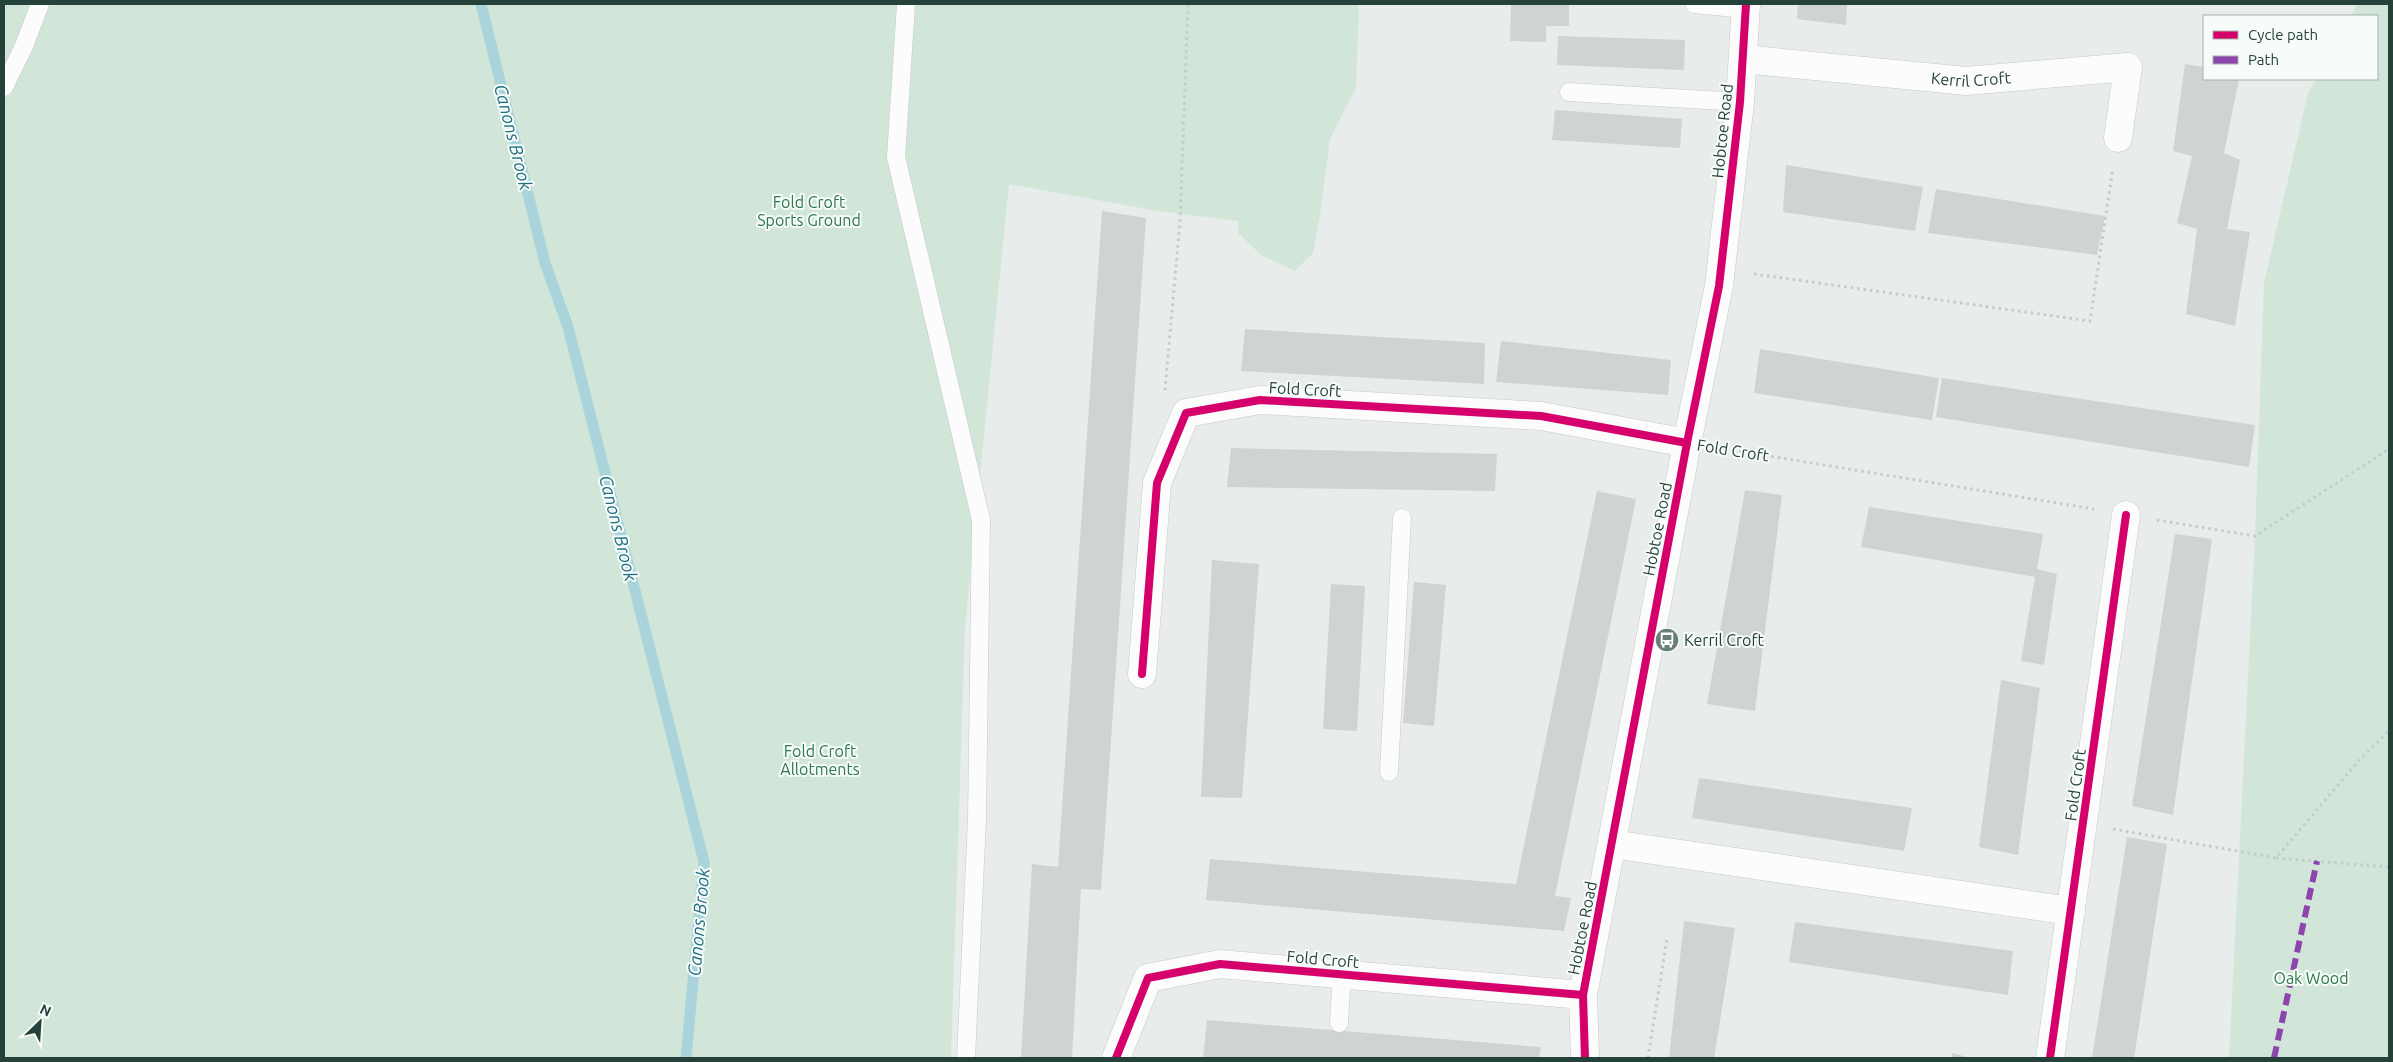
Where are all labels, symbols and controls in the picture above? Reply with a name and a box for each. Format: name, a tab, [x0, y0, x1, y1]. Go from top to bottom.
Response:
legend	[2203, 15, 2378, 80]
text: Cycle path	[2248, 26, 2318, 43]
text: Path	[2248, 51, 2279, 68]
street label: Kerril Croft	[1930, 68, 2012, 90]
water label: Canons Brook	[491, 82, 537, 193]
street label: Hobtoe Road	[1708, 83, 1736, 179]
park label: Fold Croft Sports Ground	[757, 193, 861, 229]
street label: Fold Croft	[1268, 378, 1342, 400]
street label: Fold Croft	[1696, 435, 1771, 465]
water label: Canons Brook	[596, 473, 642, 584]
street label: Hobtoe Road	[1639, 481, 1675, 577]
bus stop icon: Kerril Croft	[1654, 627, 1680, 653]
place label: Kerril Croft	[1684, 631, 1765, 649]
park label: Fold Croft Allotments	[780, 742, 860, 778]
street label: Fold Croft	[2061, 747, 2089, 822]
water label: Canons Brook	[683, 866, 713, 977]
street label: Hobtoe Road	[1564, 880, 1600, 976]
street label: Fold Croft	[1286, 947, 1361, 971]
park label: Oak Wood	[2273, 969, 2349, 987]
north arrow	[15, 997, 65, 1047]
text: N	[37, 1001, 54, 1020]

